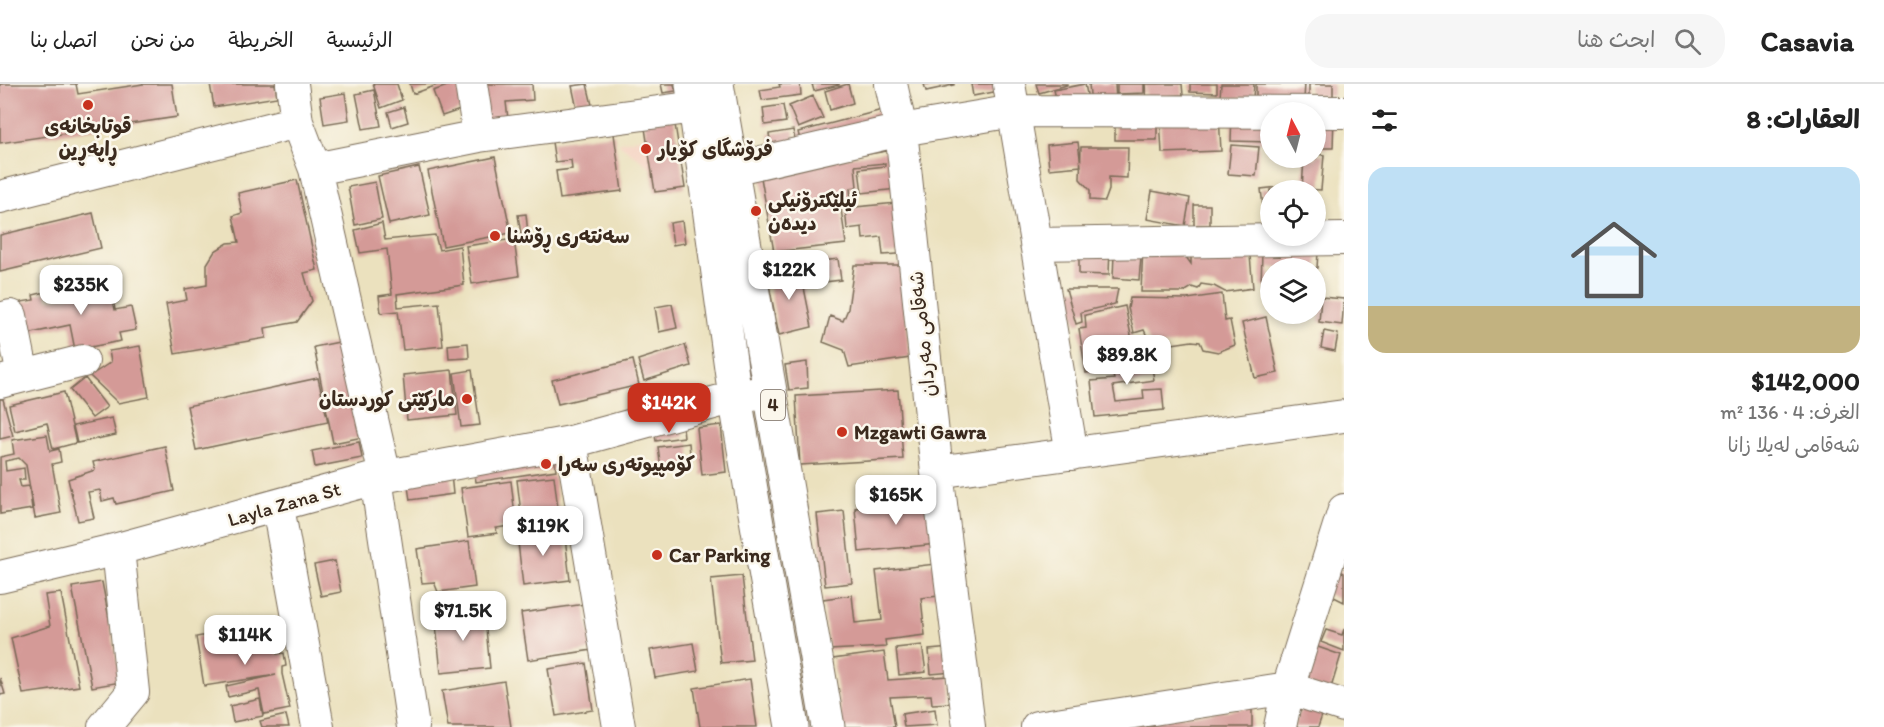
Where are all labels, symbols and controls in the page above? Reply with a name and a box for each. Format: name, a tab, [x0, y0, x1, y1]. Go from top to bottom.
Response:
search box	[1305, 14, 1725, 68]
text: Casavia	[1761, 24, 1854, 58]
icon: search	[1671, 25, 1704, 58]
text: ابحث هنا	[1577, 26, 1656, 53]
text: اتصل بنا	[30, 27, 98, 52]
text: من نحن	[131, 27, 195, 52]
text: الخريطة	[228, 27, 294, 52]
text: الرئيسية	[327, 27, 393, 52]
marker: قوتابخانەی ڕاپەڕین	[81, 98, 95, 112]
north arrow	[1260, 102, 1326, 168]
map controls	[1260, 102, 1326, 324]
text: العقارات: 8	[1746, 103, 1860, 135]
icon: filters	[1368, 104, 1401, 137]
place label: قوتابخانەی ڕاپەڕین	[44, 114, 132, 166]
place label: فرۆشگای کۆیار	[656, 137, 773, 162]
marker: فرۆشگای کۆیار	[639, 142, 653, 156]
button: locate	[1260, 180, 1326, 246]
place label: ئیلێکترۆنیکی دیدەن	[768, 188, 857, 235]
marker: ئیلێکترۆنیکی دیدەن	[749, 204, 763, 218]
icon: home	[1560, 206, 1668, 314]
place label: سەنتەری ڕۆشنا	[507, 224, 630, 253]
marker: سەنتەری ڕۆشنا	[488, 229, 502, 243]
pin: $122K	[747, 250, 831, 301]
text: $122K	[762, 257, 816, 281]
button: layers	[1260, 258, 1326, 324]
pin: $235K	[39, 265, 123, 316]
street label: شەقامی مەردان	[903, 270, 942, 398]
text: $235K	[54, 272, 108, 296]
pin: $89.8K	[1078, 335, 1176, 386]
text: $89.8K	[1097, 342, 1157, 366]
text: $142,000	[1751, 365, 1860, 397]
pin: $142K	[627, 383, 711, 434]
place label: مارکێتی کوردستان	[319, 387, 455, 413]
text: $142K	[642, 390, 696, 414]
road number: 4	[761, 390, 785, 420]
marker: مارکێتی کوردستان	[460, 392, 474, 406]
text: الغرف: 4 · 136 m²	[1720, 400, 1860, 424]
place label: Mzgawti Gawra	[854, 420, 987, 445]
marker: Mzgawti Gawra	[835, 425, 849, 439]
text: شەقامی لەیلا زانا	[1727, 433, 1860, 457]
place label: کۆمپیوتەری سەرا	[558, 452, 695, 477]
marker: کۆمپیوتەری سەرا	[539, 457, 553, 471]
pin: $165K	[854, 475, 938, 526]
street label: Layla Zana St	[225, 476, 343, 532]
text: $165K	[869, 482, 923, 506]
pin: $119K	[501, 506, 585, 557]
text: $119K	[517, 513, 569, 537]
place label: Car Parking	[669, 543, 771, 568]
marker: Car Parking	[650, 548, 664, 562]
pin: $71.5K	[414, 591, 512, 642]
text: $71.5K	[434, 598, 492, 622]
pin: $114K	[203, 615, 287, 666]
text: $114K	[218, 622, 272, 646]

